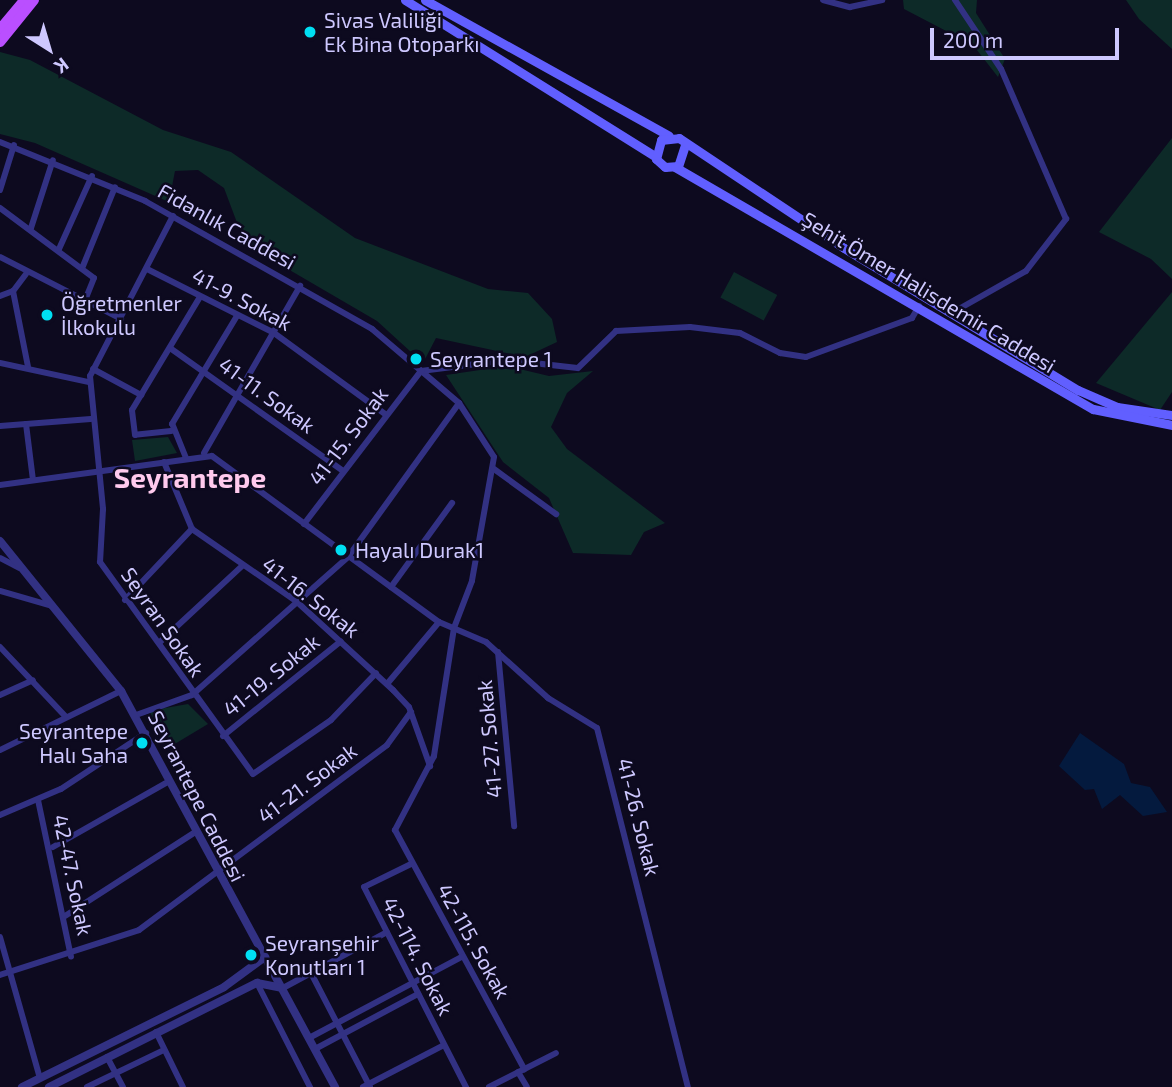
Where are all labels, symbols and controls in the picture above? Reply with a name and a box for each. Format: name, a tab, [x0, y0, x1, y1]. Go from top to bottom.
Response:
place label: Sivas Valiliği Ek Bina Otoparkı	[324, 7, 480, 57]
north arrow	[14, 14, 84, 84]
scale bar	[934, 14, 1123, 58]
marker: Sivas Valiliği Ek Bina Otoparkı	[302, 24, 318, 40]
text: 200 m	[943, 27, 1003, 52]
text: K	[50, 53, 74, 79]
street label: Fidanlık Caddesi	[154, 178, 300, 274]
street label: Şehit Ömer Halisdemir Caddesi	[797, 206, 1061, 378]
street label: 41-9. Sokak	[188, 262, 296, 336]
place label: Öğretmenler İlkokulu	[61, 290, 182, 340]
marker: Öğretmenler İlkokulu	[39, 307, 55, 323]
place label: Seyrantepe 1	[430, 346, 552, 372]
marker: Seyrantepe 1	[408, 351, 424, 367]
street label: 41-11. Sokak	[214, 352, 320, 438]
street label: 41-15. Sokak	[303, 382, 393, 490]
district label: Seyrantepe	[114, 460, 266, 494]
place label: Hayalı Durak1	[355, 537, 484, 563]
marker: Hayalı Durak1	[333, 542, 349, 558]
street label: 41-16. Sokak	[257, 551, 365, 643]
street label: Seyran Sokak	[116, 563, 210, 681]
street label: 41-19. Sokak	[218, 629, 324, 721]
street label: 41-27. Sokak	[471, 679, 507, 799]
street label: Seyrantepe Caddesi	[143, 706, 251, 886]
place label: Seyrantepe Halı Saha	[19, 718, 128, 768]
marker: Seyrantepe Halı Saha	[134, 735, 150, 751]
street label: 41-21. Sokak	[253, 738, 361, 828]
street label: 41-26. Sokak	[612, 755, 666, 879]
street label: 42-47. Sokak	[48, 812, 98, 938]
street label: 42-115. Sokak	[432, 879, 516, 1003]
street label: 42-114. Sokak	[377, 893, 459, 1019]
place label: Seyranşehir Konutları 1	[265, 930, 379, 980]
marker: Seyranşehir Konutları 1	[243, 947, 259, 963]

